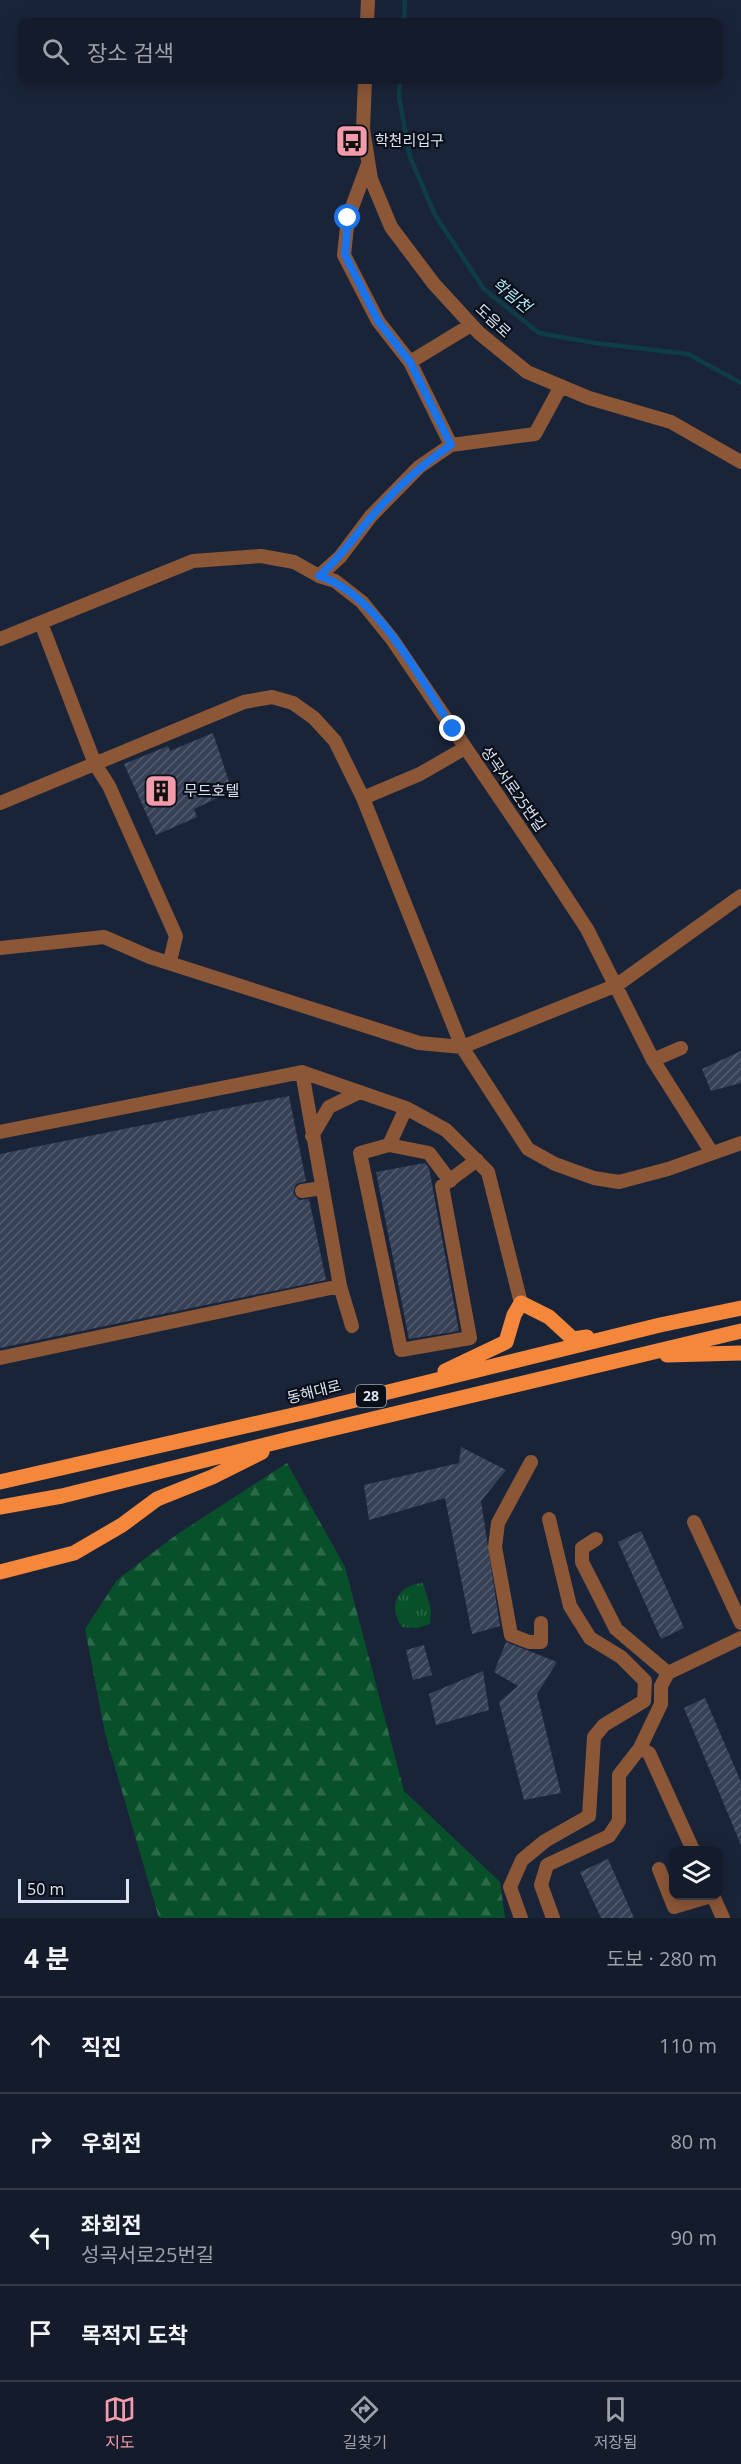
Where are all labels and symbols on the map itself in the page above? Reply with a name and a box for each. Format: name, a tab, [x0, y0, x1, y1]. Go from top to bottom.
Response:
bus stop icon: 학천리입구	[334, 123, 370, 159]
place label: 학천리입구	[375, 130, 444, 150]
route start	[334, 204, 360, 230]
water label: 학림천	[488, 273, 538, 319]
street label: 도음로	[472, 299, 516, 342]
route end	[439, 715, 465, 741]
street label: 성곡서로25번길	[477, 742, 551, 835]
building icon: 무드호텔	[143, 773, 179, 809]
place label: 무드호텔	[184, 780, 239, 800]
street label: 동해대로	[285, 1375, 343, 1407]
road number: 28	[356, 1385, 386, 1407]
scale bar	[18, 1876, 129, 1904]

